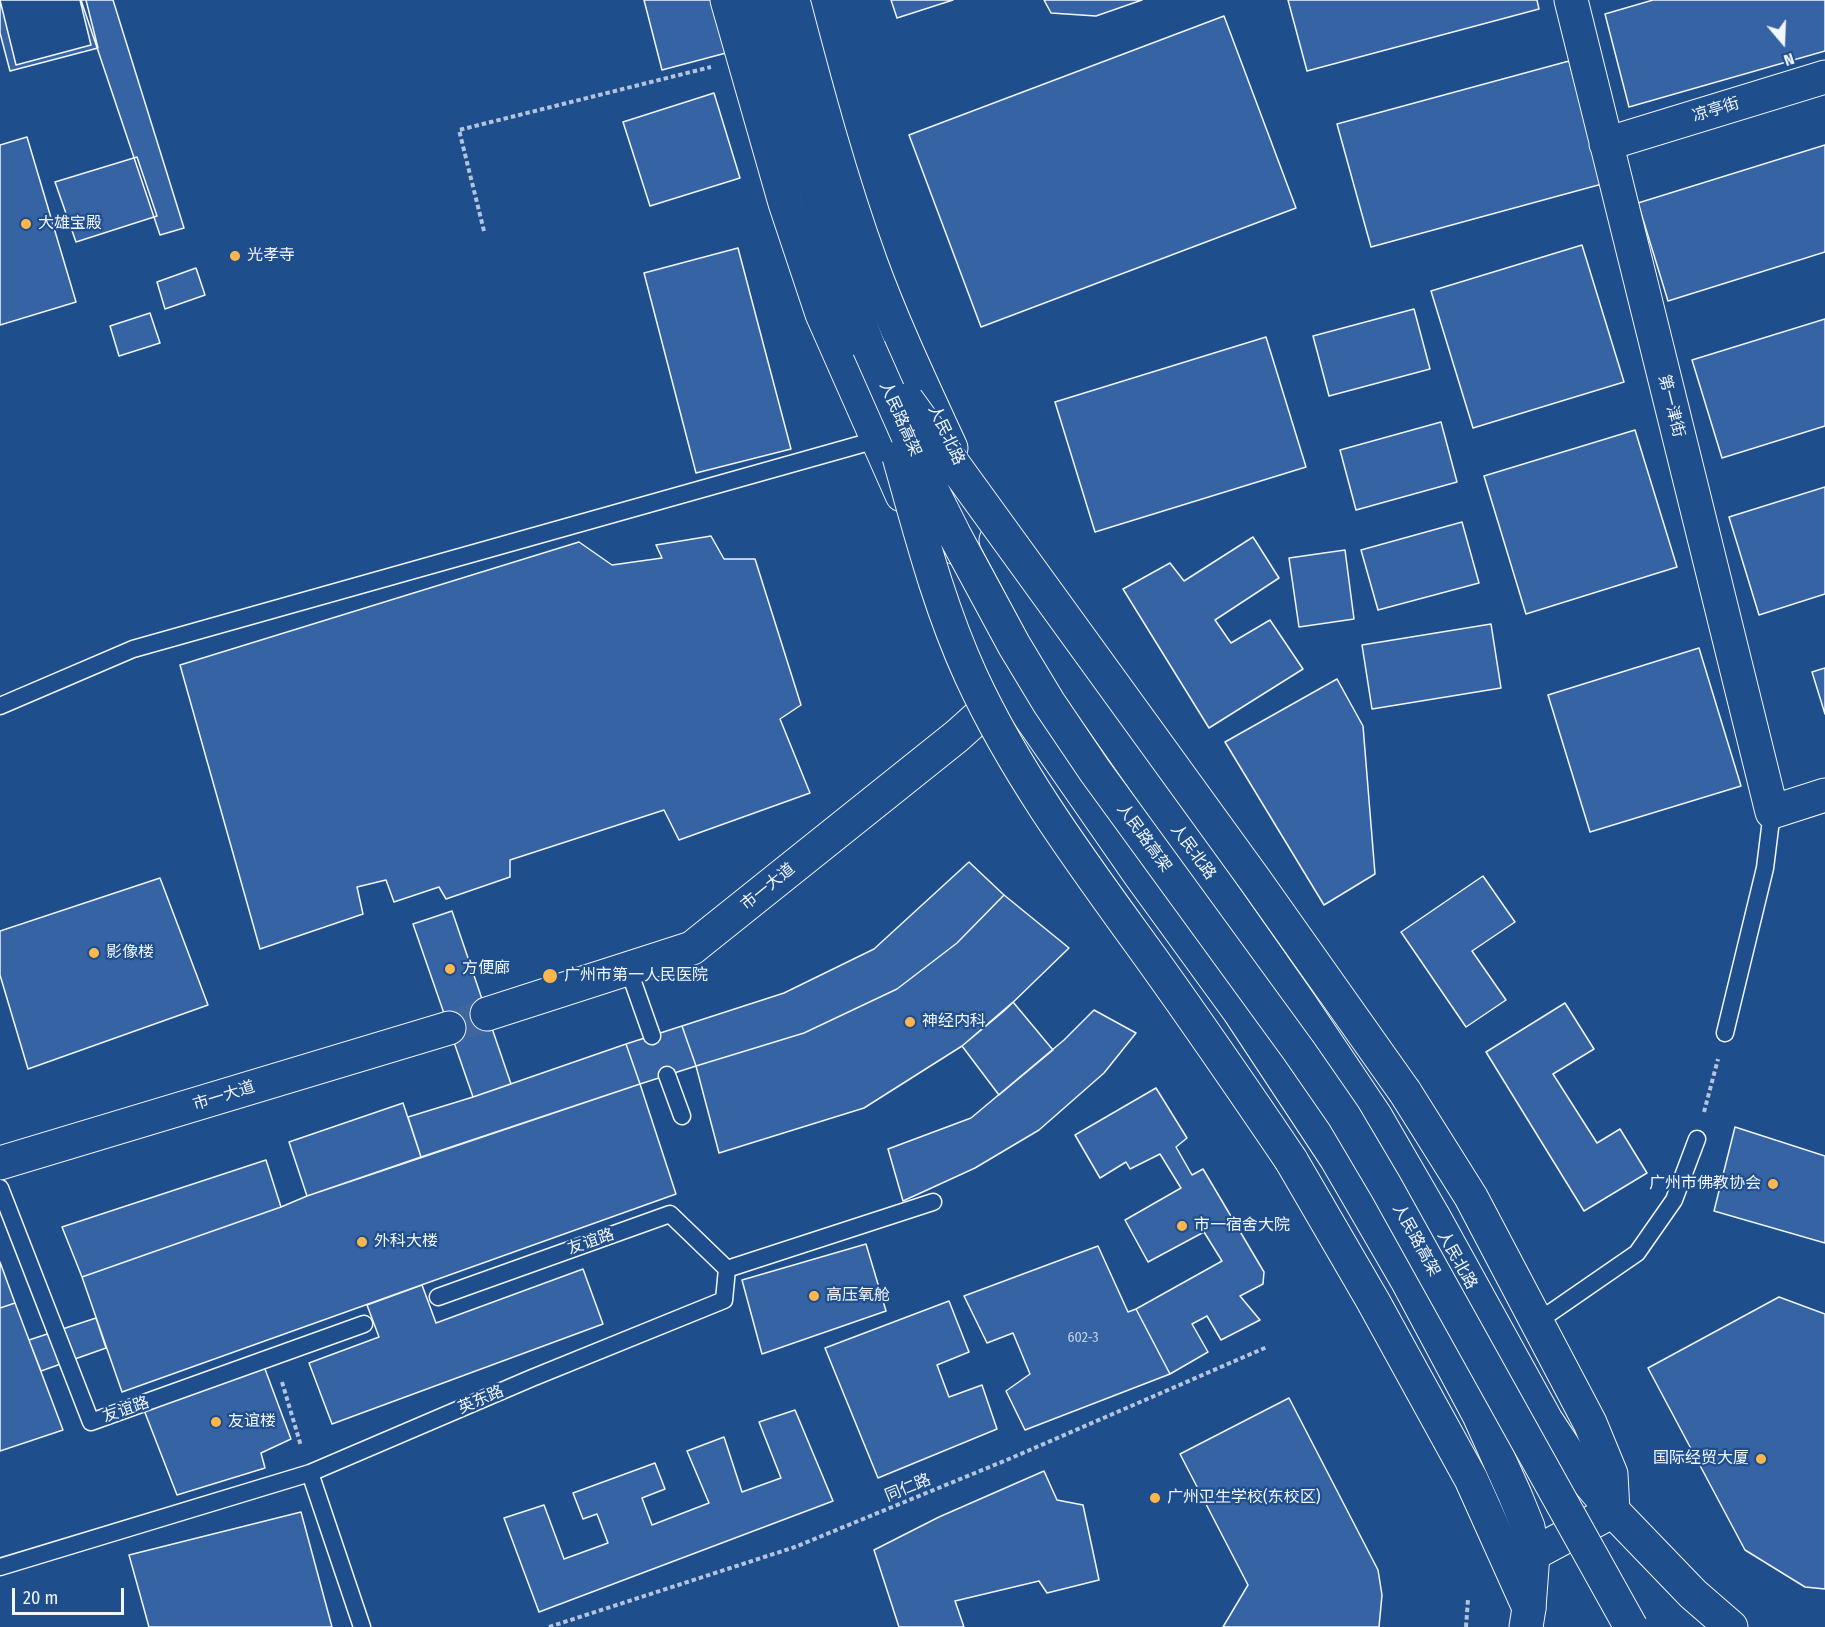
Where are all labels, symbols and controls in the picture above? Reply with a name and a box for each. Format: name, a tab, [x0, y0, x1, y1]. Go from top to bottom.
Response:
north arrow	[1753, 12, 1813, 72]
text: N	[1781, 49, 1797, 70]
street label: 凉亭街	[1690, 94, 1742, 126]
place label: 大雄宝殿	[38, 214, 102, 234]
marker: 大雄宝殿	[19, 217, 33, 231]
place label: 光孝寺	[247, 246, 295, 266]
marker: 光孝寺	[228, 249, 242, 263]
street label: 第一津街	[1654, 373, 1688, 439]
street label: 人民路高架	[875, 379, 925, 459]
street label: 人民北路	[924, 402, 968, 468]
street label: 人民路高架	[1113, 800, 1175, 876]
street label: 人民北路	[1166, 820, 1220, 884]
street label: 市一大道	[737, 859, 799, 915]
place label: 影像楼	[106, 943, 154, 963]
marker: 影像楼	[87, 946, 101, 960]
place label: 方便廊	[462, 959, 510, 979]
marker: 方便廊	[443, 962, 457, 976]
place label: 广州市第一人民医院	[564, 966, 708, 986]
marker: 广州市第一人民医院	[541, 967, 559, 985]
place label: 神经内科	[922, 1012, 986, 1032]
marker: 神经内科	[903, 1015, 917, 1029]
street label: 市一大道	[191, 1077, 257, 1115]
place label: 广州市佛教协会	[1649, 1174, 1761, 1194]
marker: 广州市佛教协会	[1766, 1177, 1780, 1191]
street label: 人民路高架	[1388, 1200, 1444, 1280]
place label: 市一宿舍大院	[1194, 1216, 1290, 1236]
marker: 市一宿舍大院	[1175, 1219, 1189, 1233]
street label: 友谊路	[565, 1225, 617, 1259]
street label: 人民北路	[1433, 1227, 1481, 1293]
place label: 外科大楼	[374, 1232, 438, 1252]
marker: 外科大楼	[355, 1235, 369, 1249]
place label: 高压氧舱	[826, 1286, 890, 1306]
marker: 高压氧舱	[807, 1289, 821, 1303]
house number: 602-3	[1068, 1330, 1098, 1346]
street label: 英东路	[455, 1382, 507, 1418]
street label: 友谊路	[100, 1393, 152, 1427]
place label: 友谊楼	[228, 1412, 276, 1432]
marker: 友谊楼	[209, 1415, 223, 1429]
place label: 国际经贸大厦	[1653, 1449, 1749, 1469]
marker: 国际经贸大厦	[1754, 1452, 1768, 1466]
street label: 同仁路	[882, 1470, 934, 1506]
place label: 广州卫生学校(东校区)	[1167, 1488, 1320, 1508]
marker: 广州卫生学校(东校区)	[1148, 1491, 1162, 1505]
scale bar	[15, 1576, 128, 1614]
text: 20 m	[23, 1587, 58, 1609]

